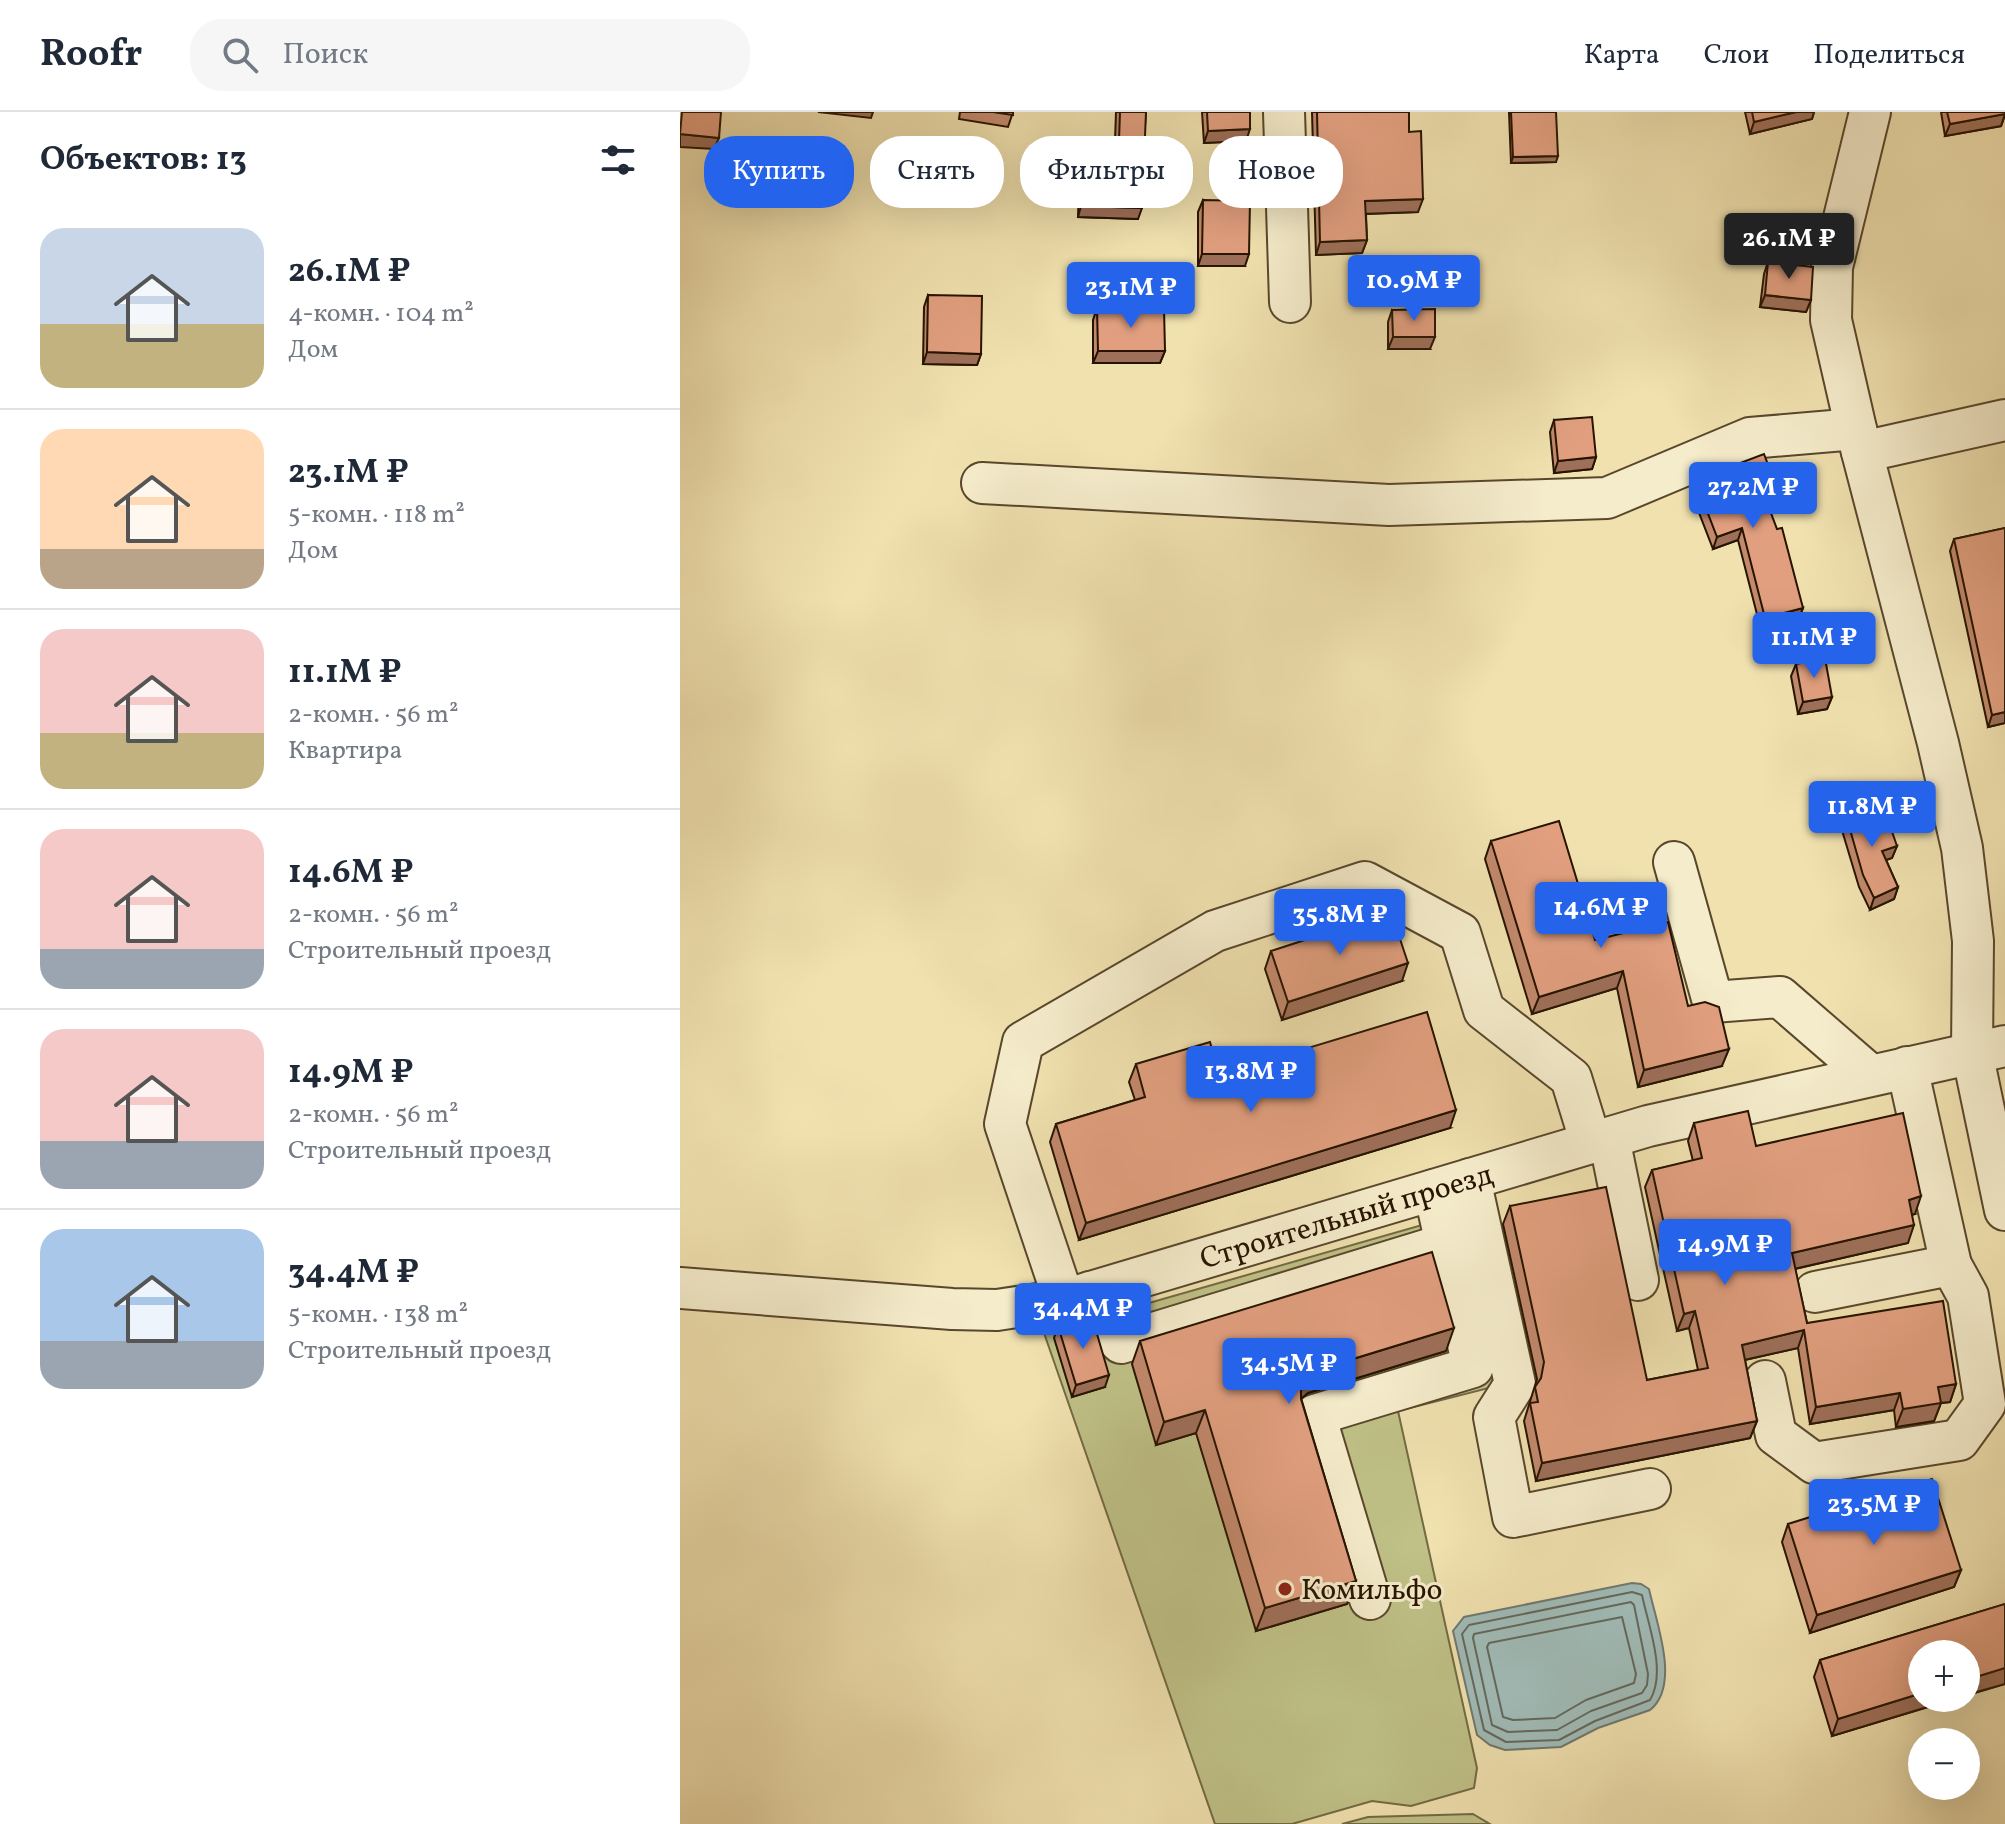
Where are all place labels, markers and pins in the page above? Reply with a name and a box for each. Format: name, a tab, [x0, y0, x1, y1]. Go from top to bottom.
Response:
pin: 26.1M ₽	[1715, 213, 1863, 281]
pin: 10.9M ₽	[1340, 255, 1488, 323]
pin: 23.1M ₽	[1057, 262, 1205, 330]
pin: 27.2M ₽	[1679, 462, 1827, 530]
pin: 11.1M ₽	[1740, 612, 1888, 680]
pin: 11.8M ₽	[1798, 781, 1946, 849]
pin: 14.6M ₽	[1527, 882, 1675, 950]
pin: 35.8M ₽	[1266, 889, 1414, 957]
pin: 13.8M ₽	[1177, 1046, 1325, 1114]
pin: 14.9M ₽	[1651, 1219, 1799, 1287]
pin: 34.4M ₽	[1009, 1283, 1157, 1351]
pin: 34.5M ₽	[1215, 1338, 1363, 1406]
pin: 23.5M ₽	[1800, 1479, 1948, 1547]
place label: Комильфо	[1301, 1570, 1442, 1612]
marker: Комильфо	[1276, 1580, 1294, 1598]

